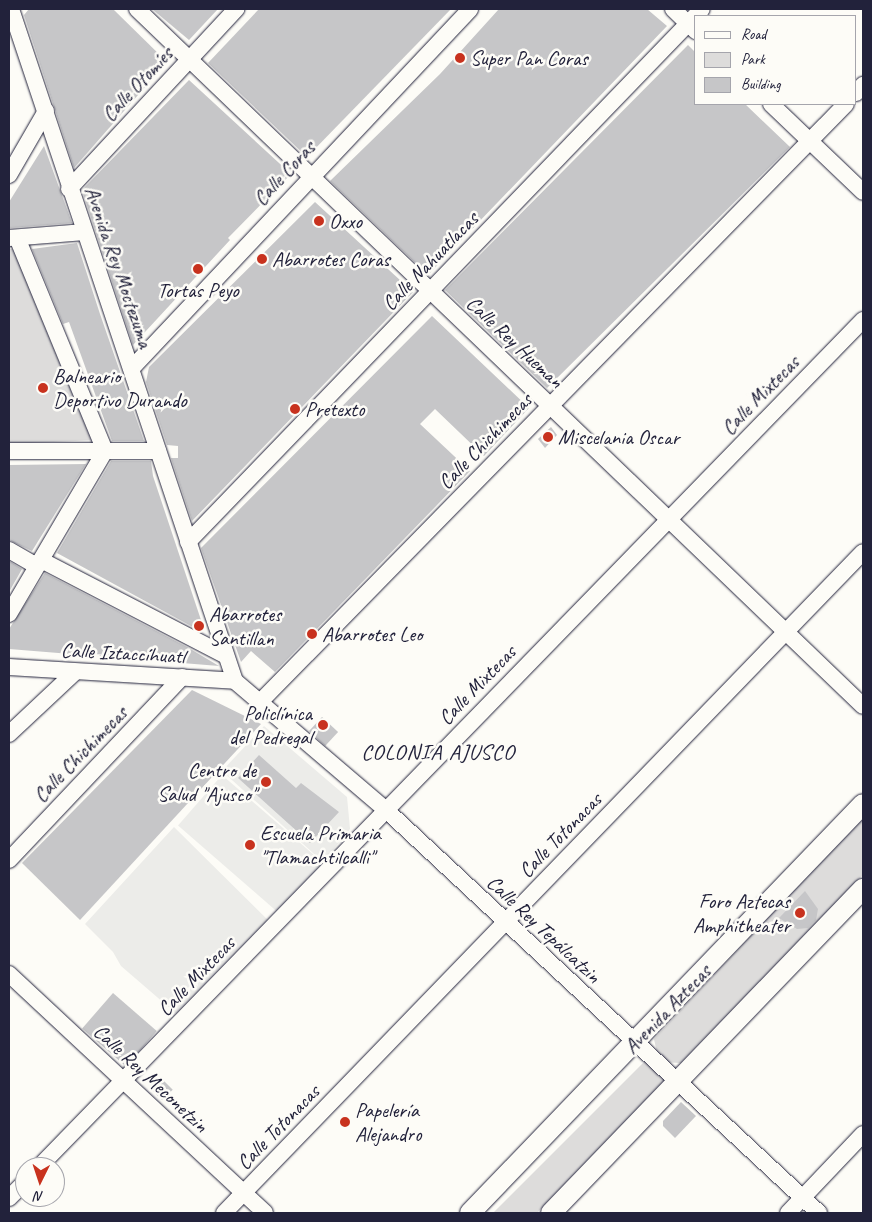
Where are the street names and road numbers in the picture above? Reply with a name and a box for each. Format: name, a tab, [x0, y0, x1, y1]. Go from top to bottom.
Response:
street label: Calle Otomíes	[96, 41, 178, 127]
street label: Calle Coras	[248, 136, 320, 210]
street label: Avenida Rey Moctezuma	[80, 183, 158, 351]
street label: Calle Nahuatlacas	[376, 206, 484, 316]
street label: Calle Rey Hueman	[461, 290, 569, 394]
street label: Calle Mixtecas	[716, 350, 804, 440]
street label: Calle Chichimecas	[433, 387, 537, 495]
street label: Calle Iztaccíhuatl	[60, 637, 186, 669]
street label: Calle Mixtecas	[433, 640, 521, 730]
street label: Calle Chichimecas	[28, 700, 132, 808]
street label: Calle Totonacas	[513, 787, 607, 883]
street label: Calle Rey Tepálcatzin	[482, 870, 606, 988]
street label: Calle Mixtecas	[152, 931, 240, 1021]
street label: Avenida Aztecas	[618, 959, 716, 1059]
street label: Calle Rey Meconetzin	[88, 1018, 214, 1138]
street label: Calle Totonacas	[231, 1079, 325, 1175]

